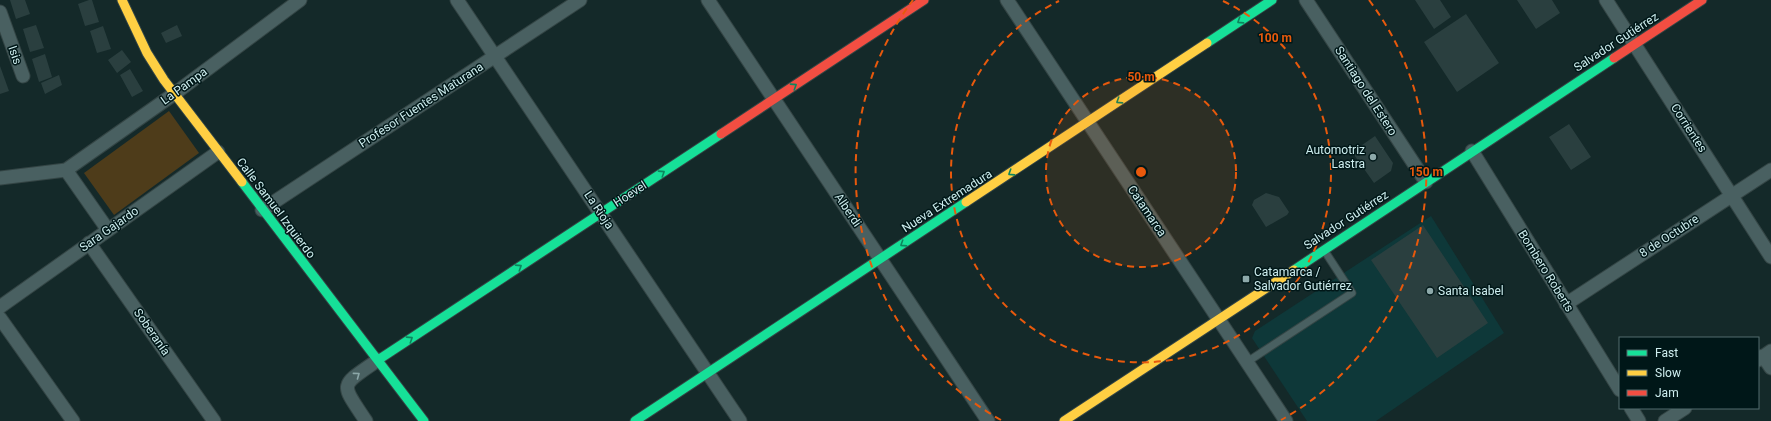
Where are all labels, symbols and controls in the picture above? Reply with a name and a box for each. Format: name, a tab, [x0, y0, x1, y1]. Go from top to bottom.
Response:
street label: Salvador Gutiérrez	[1571, 9, 1661, 75]
one-way arrow	[1237, 17, 1244, 24]
text: 100 m	[1258, 31, 1292, 45]
street label: Isis	[5, 44, 25, 66]
street label: Santiago del Estero	[1332, 44, 1400, 138]
street label: Profesor Fuentes Maturana	[356, 60, 486, 150]
street label: La Pampa	[158, 65, 210, 107]
text: 50 m	[1127, 70, 1155, 84]
one-way arrow	[790, 83, 797, 91]
one-way arrow	[1117, 96, 1124, 103]
street label: Corrientes	[1668, 101, 1710, 155]
place label: Automotriz Lastra	[1306, 143, 1365, 171]
marker: Automotriz Lastra	[1368, 152, 1378, 162]
street label: Calle Samuel Izquierdo	[234, 155, 318, 261]
centre of rings	[1134, 165, 1148, 179]
text: 150 m	[1409, 165, 1443, 179]
street label: Nueva Extremadura	[899, 167, 995, 235]
one-way arrow	[1008, 168, 1015, 175]
one-way arrow	[658, 170, 665, 178]
street label: Hoevel	[611, 178, 649, 210]
street label: Catamarca	[1125, 183, 1169, 239]
street label: Salvador Gutiérrez	[1301, 187, 1391, 253]
street label: La Rioja	[581, 188, 617, 232]
street label: Alberdi	[832, 191, 864, 230]
street label: Sara Gajardo	[77, 203, 141, 254]
street label: 8 de Octubre	[1637, 212, 1701, 260]
street label: Bombero Roberts	[1515, 228, 1577, 314]
one-way arrow	[900, 239, 907, 246]
one-way arrow	[515, 265, 522, 272]
place label: Catamarca / Salvador Gutiérrez	[1254, 265, 1352, 293]
marker: Catamarca / Salvador Gutiérrez	[1241, 274, 1251, 284]
place label: Santa Isabel	[1438, 284, 1504, 298]
marker: Santa Isabel	[1425, 286, 1435, 296]
street label: Soberanía	[131, 306, 173, 358]
one-way arrow	[406, 336, 413, 344]
legend	[1619, 337, 1759, 409]
text: Fast	[1655, 346, 1678, 360]
text: Slow	[1655, 366, 1681, 380]
one-way arrow	[352, 373, 359, 380]
text: Jam	[1655, 386, 1679, 400]

